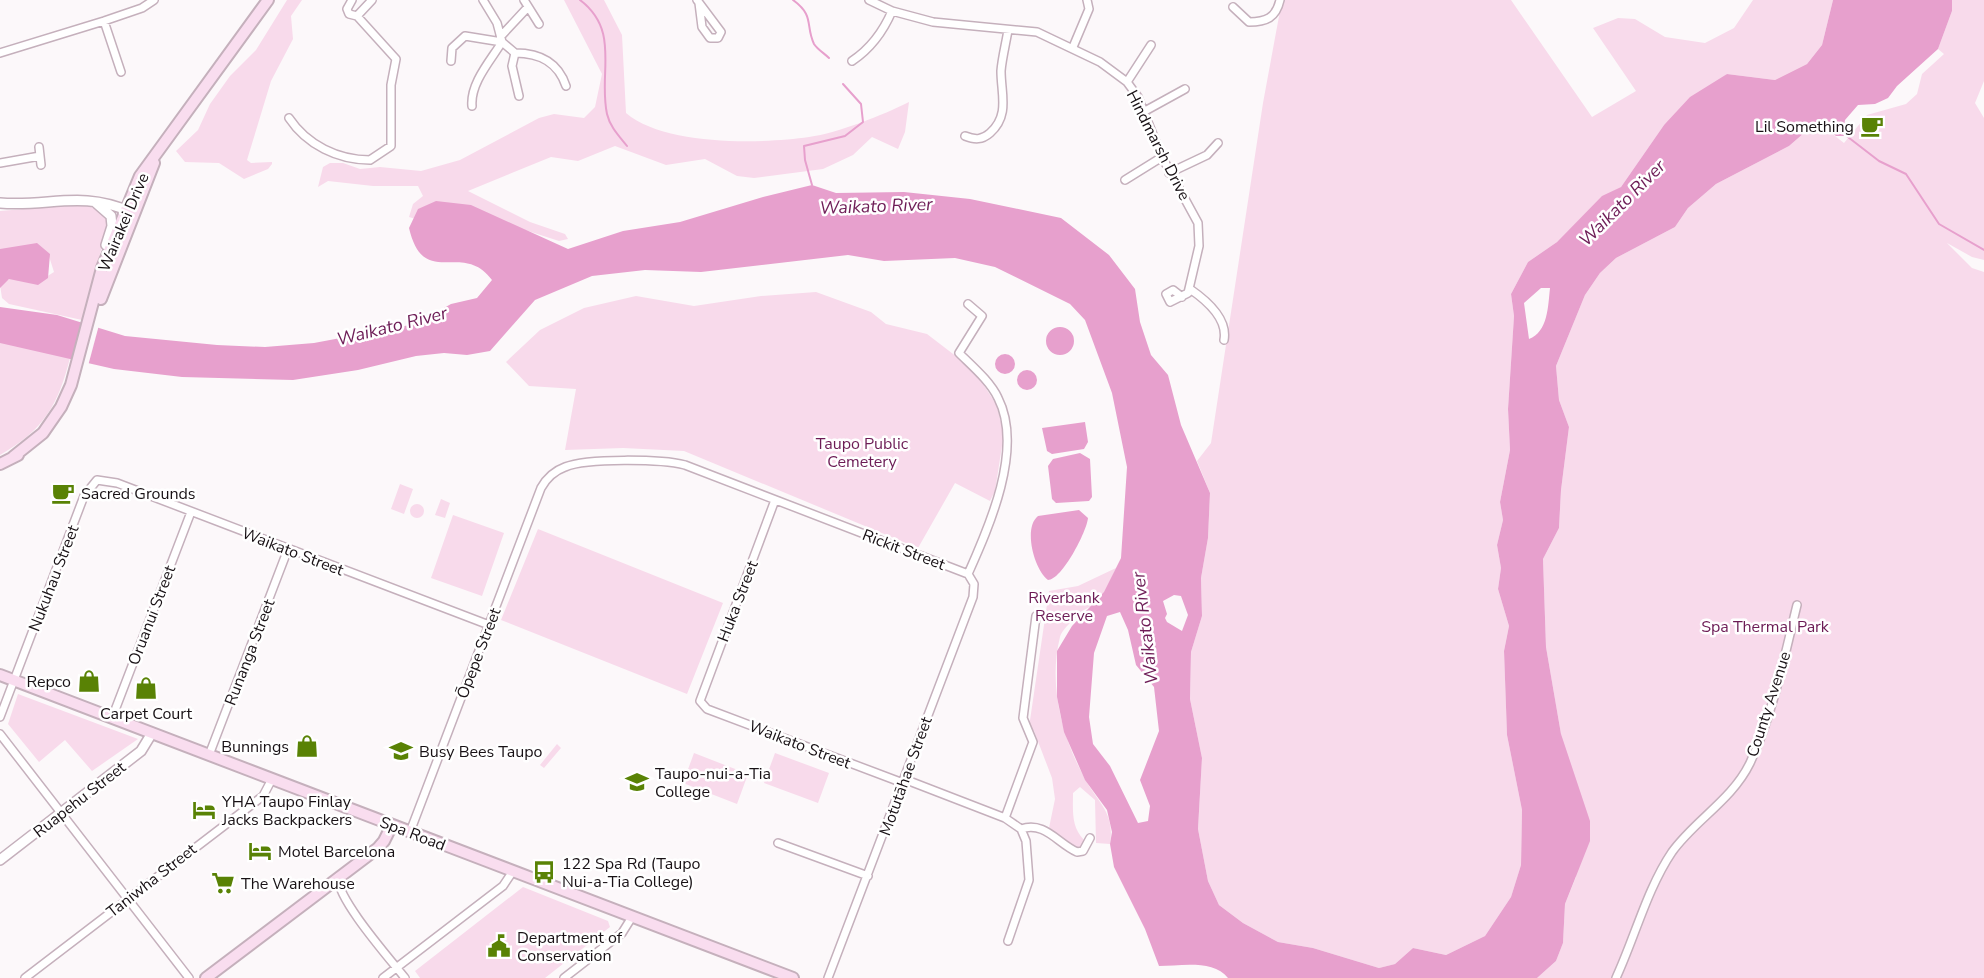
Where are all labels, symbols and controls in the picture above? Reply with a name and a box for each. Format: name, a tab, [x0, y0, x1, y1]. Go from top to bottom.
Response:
street label: Hindmarsh Drive	[1121, 87, 1195, 204]
cafe icon: Lil Something	[1859, 113, 1885, 139]
place label: Lil Something	[1755, 116, 1854, 138]
water label: Waikato River	[1574, 154, 1671, 251]
street label: Wairakei Drive	[93, 170, 155, 275]
water label: Waikato River	[819, 192, 934, 220]
water label: Waikato River	[334, 301, 450, 351]
park label: Taupo Public Cemetery	[816, 433, 909, 473]
cafe icon: Sacred Grounds	[50, 480, 76, 506]
place label: Sacred Grounds	[81, 483, 196, 505]
street label: Nukuhau Street	[24, 522, 84, 635]
street label: Waikato Street	[239, 522, 347, 582]
street label: Rickit Street	[859, 524, 949, 576]
street label: Huka Street	[712, 557, 764, 645]
street label: Oruanui Street	[123, 562, 181, 668]
water label: Waikato River	[1126, 570, 1164, 686]
park label: Riverbank Reserve	[1028, 587, 1101, 627]
street label: Runanga Street	[220, 596, 280, 709]
street label: Ōpepe Street	[452, 604, 506, 702]
park label: Spa Thermal Park	[1701, 616, 1830, 638]
street label: County Avenue	[1742, 649, 1796, 760]
shop icon: Repco	[76, 668, 102, 694]
place label: Repco	[26, 671, 71, 693]
shop icon: Carpet Court	[133, 675, 159, 701]
place label: Carpet Court	[100, 703, 192, 725]
street label: Motutāhae Street	[874, 713, 938, 839]
street label: Waikato Street	[746, 715, 854, 775]
shop icon: Bunnings	[294, 733, 320, 759]
place label: Bunnings	[221, 736, 289, 758]
school or university icon: Busy Bees Taupo	[388, 738, 414, 764]
place label: Busy Bees Taupo	[419, 741, 543, 763]
street label: Ruapehu Street	[29, 756, 131, 843]
place label: Taupo-nui-a-Tia College	[655, 763, 771, 803]
school or university icon: Taupo-nui-a-Tia College	[624, 769, 650, 795]
place label: YHA Taupo Finlay Jacks Backpackers	[221, 791, 352, 831]
hotel icon: YHA Taupo Finlay Jacks Backpackers	[191, 797, 217, 823]
street label: Spa Road	[376, 811, 449, 857]
street label: Taniwha Street	[102, 838, 201, 923]
hotel icon: Motel Barcelona	[247, 838, 273, 864]
place label: Motel Barcelona	[278, 841, 395, 863]
place label: 122 Spa Rd (Taupo Nui-a-Tia College)	[562, 853, 701, 893]
bus stop icon: 122 Spa Rd (Taupo Nui-a-Tia College)	[531, 859, 557, 885]
supermarket icon: The Warehouse	[210, 870, 236, 896]
place label: The Warehouse	[241, 873, 355, 895]
place label: Department of Conservation	[517, 927, 623, 967]
public building icon: Department of Conservation	[486, 933, 512, 959]

